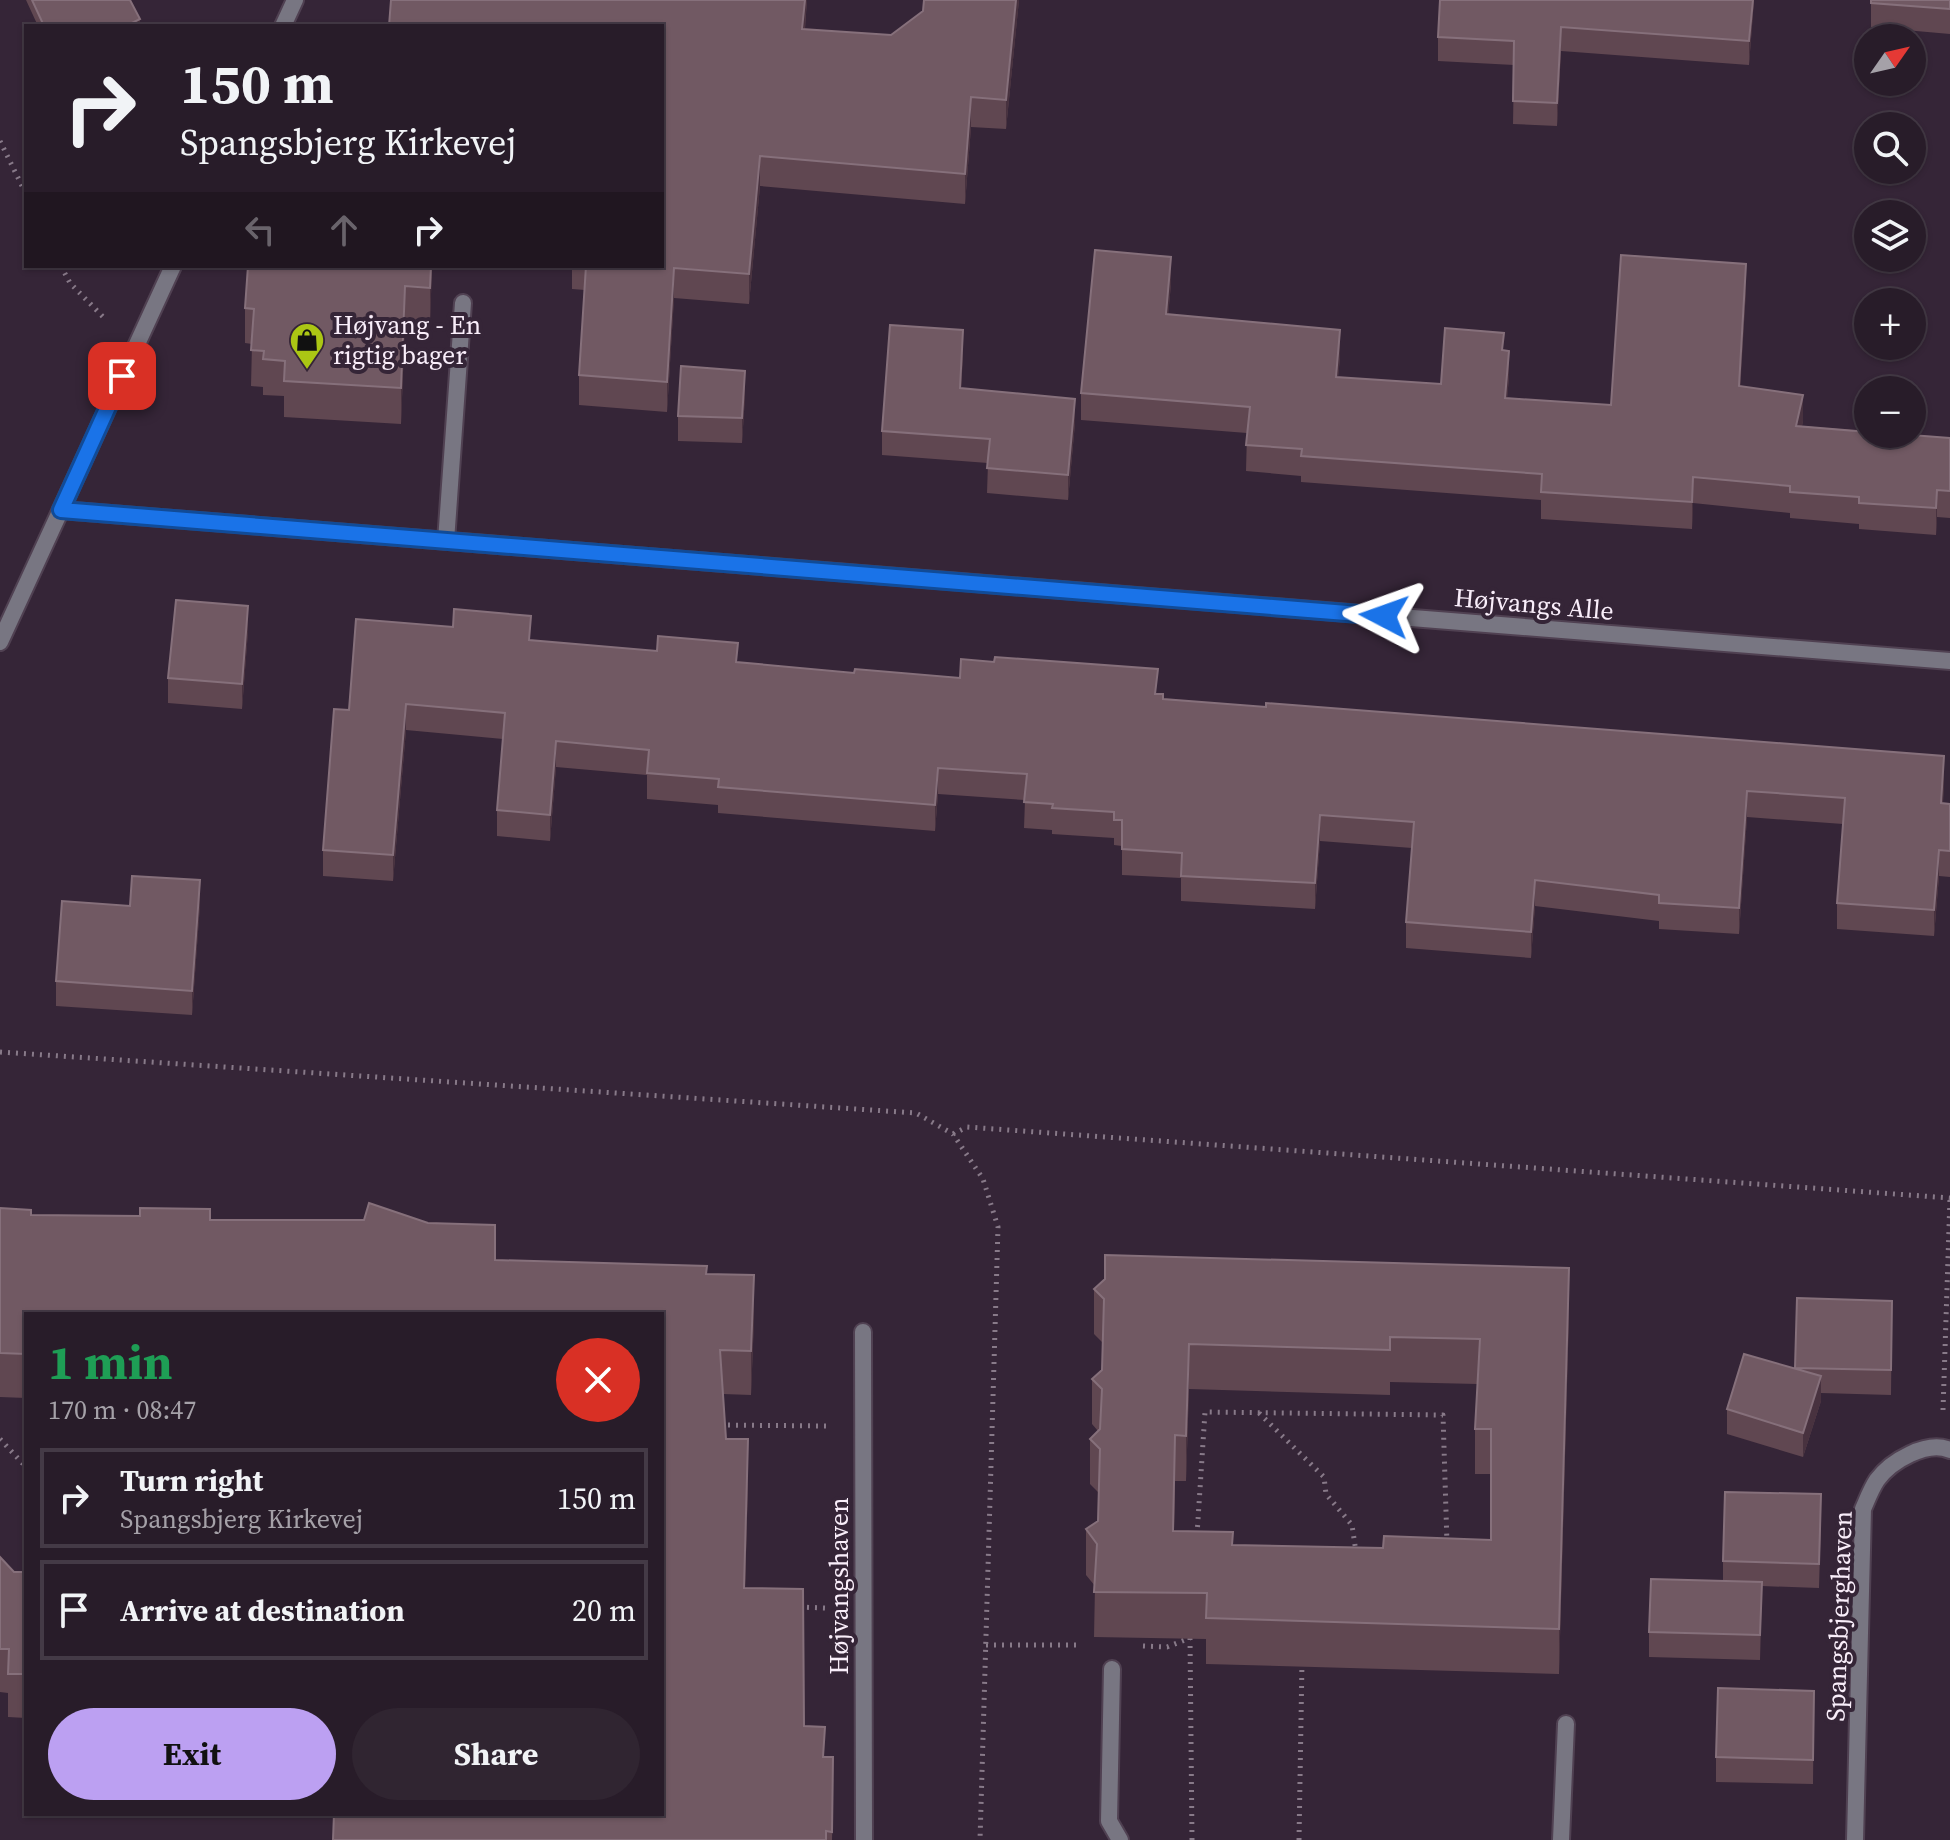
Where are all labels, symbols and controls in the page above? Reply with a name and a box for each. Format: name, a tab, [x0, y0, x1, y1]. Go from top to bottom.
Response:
north arrow	[1854, 24, 1926, 96]
map controls	[1854, 24, 1926, 448]
text: 150 m	[180, 45, 334, 122]
icon: right	[48, 56, 152, 160]
button: search	[1854, 112, 1926, 184]
text: Spangsbjerg Kirkevej	[180, 118, 516, 167]
button: layers	[1854, 200, 1926, 272]
icon: left	[238, 208, 282, 252]
icon: ahead	[322, 208, 366, 252]
icon: right	[406, 208, 450, 252]
button: +	[1854, 288, 1926, 360]
place label: Højvang - En rigtig bager	[333, 307, 481, 373]
shop icon: Højvang - En rigtig bager	[288, 321, 326, 371]
pin	[88, 342, 156, 410]
icon: arrive	[100, 354, 144, 398]
button: −	[1854, 376, 1926, 448]
position arrow	[1342, 574, 1426, 658]
street label: Højvangs Alle	[1453, 579, 1615, 629]
text: 1 min	[48, 1329, 173, 1395]
button: close	[556, 1338, 640, 1422]
text: 170 m · 08:47	[48, 1392, 196, 1428]
text: Turn right	[120, 1460, 263, 1501]
icon: right	[52, 1476, 96, 1520]
text: 150 m	[557, 1478, 636, 1519]
street label: Højvangshaven	[821, 1497, 857, 1675]
text: Spangsbjerg Kirkevej	[120, 1501, 363, 1537]
street label: Spangsbjerghaven	[1817, 1510, 1861, 1722]
icon: arrive	[52, 1588, 96, 1632]
text: Arrive at destination	[120, 1590, 405, 1631]
text: 20 m	[572, 1590, 636, 1631]
button: Exit	[48, 1708, 336, 1800]
button: Share	[352, 1708, 640, 1800]

